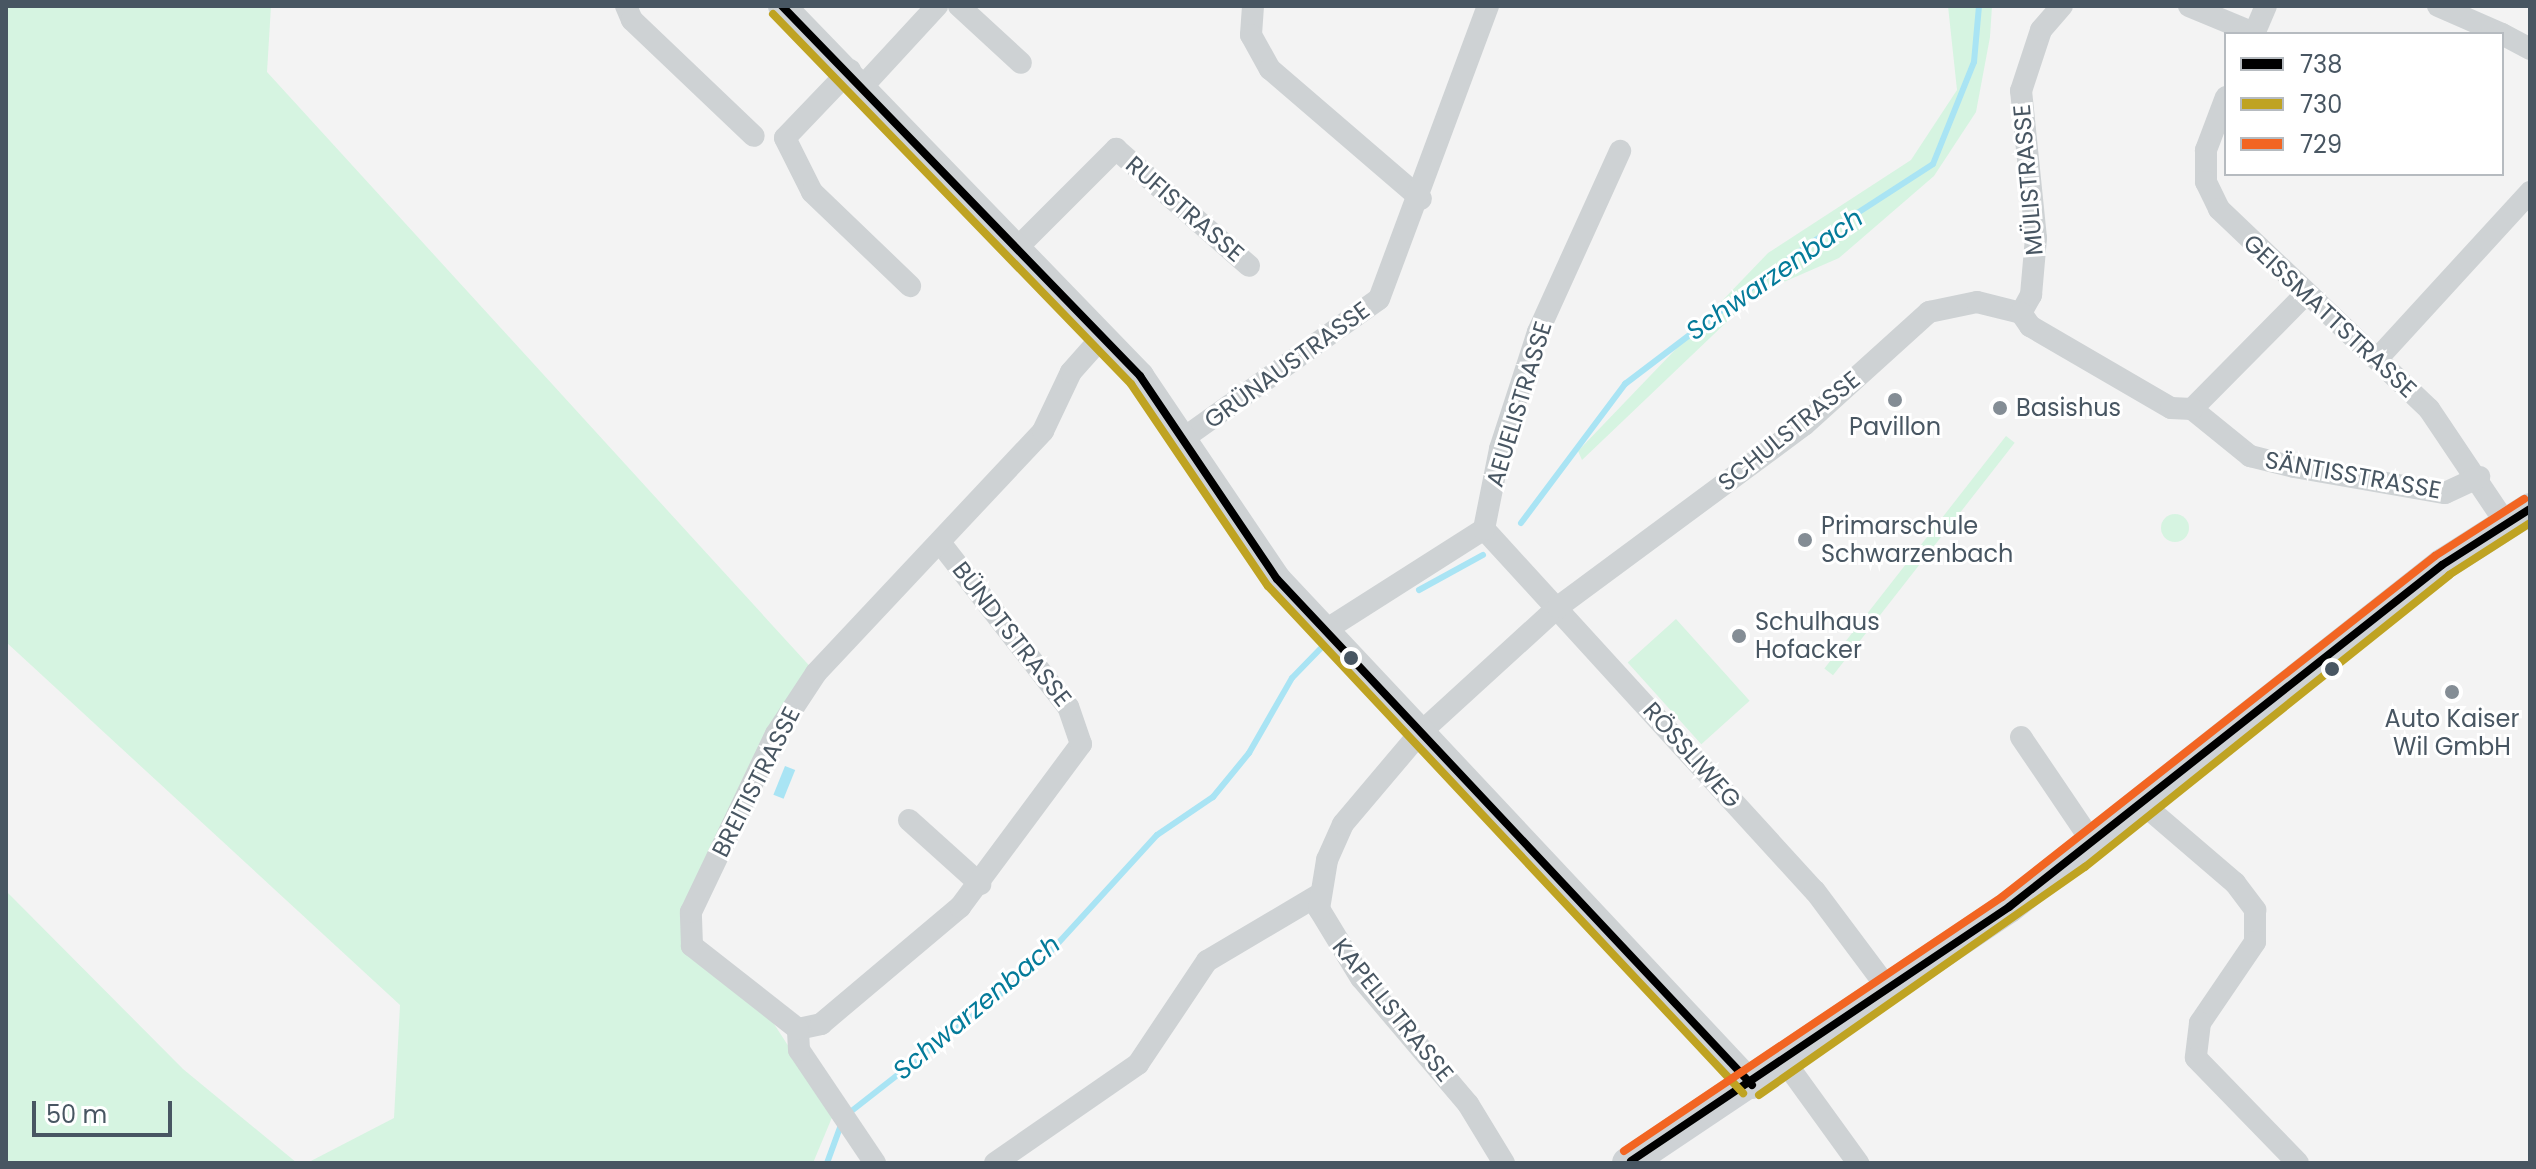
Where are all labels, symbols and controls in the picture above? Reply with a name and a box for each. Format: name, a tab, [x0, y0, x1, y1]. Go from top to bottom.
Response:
legend	[2224, 32, 2504, 176]
text: 738	[2300, 48, 2342, 81]
text: 730	[2300, 88, 2342, 121]
street label: MÜLISTRASSE	[2007, 103, 2049, 257]
text: 729	[2300, 128, 2342, 161]
street label: RUFISTRASSE	[1120, 150, 1250, 268]
water label: Schwarzenbach	[1681, 202, 1869, 348]
street label: GEISSMATTSTRASSE	[2237, 228, 2423, 404]
street label: GRÜNAUSTRASSE	[1199, 295, 1375, 435]
street label: AEUELISTRASSE	[1480, 318, 1558, 490]
street label: SCHULSTRASSE	[1712, 365, 1866, 497]
marker: Pavillon	[1886, 391, 1904, 409]
place label: Basishus	[2016, 394, 2121, 422]
marker: Basishus	[1991, 399, 2009, 417]
place label: Pavillon	[1849, 413, 1941, 441]
street label: SÄNTISSTRASSE	[2263, 445, 2443, 505]
place label: Primarschule Schwarzenbach	[1821, 512, 2013, 568]
marker: Primarschule Schwarzenbach	[1796, 531, 1814, 549]
street label: BÜNDTSTRASSE	[946, 556, 1078, 712]
place label: Schulhaus Hofacker	[1755, 608, 1880, 664]
marker: Schulhaus Hofacker	[1730, 627, 1748, 645]
unlabelled marker	[1343, 650, 1359, 666]
unlabelled marker	[2324, 661, 2340, 677]
marker: Auto Kaiser Wil GmbH	[2443, 683, 2461, 701]
street label: RÖSSLIWEG	[1637, 696, 1747, 814]
street label: BREITISTRASSE	[706, 702, 806, 862]
place label: Auto Kaiser Wil GmbH	[2385, 705, 2519, 761]
water label: Schwarzenbach	[887, 929, 1067, 1087]
street label: KAPELLSTRASSE	[1326, 933, 1460, 1087]
scale bar	[36, 1085, 176, 1135]
text: 50 m	[46, 1098, 107, 1131]

